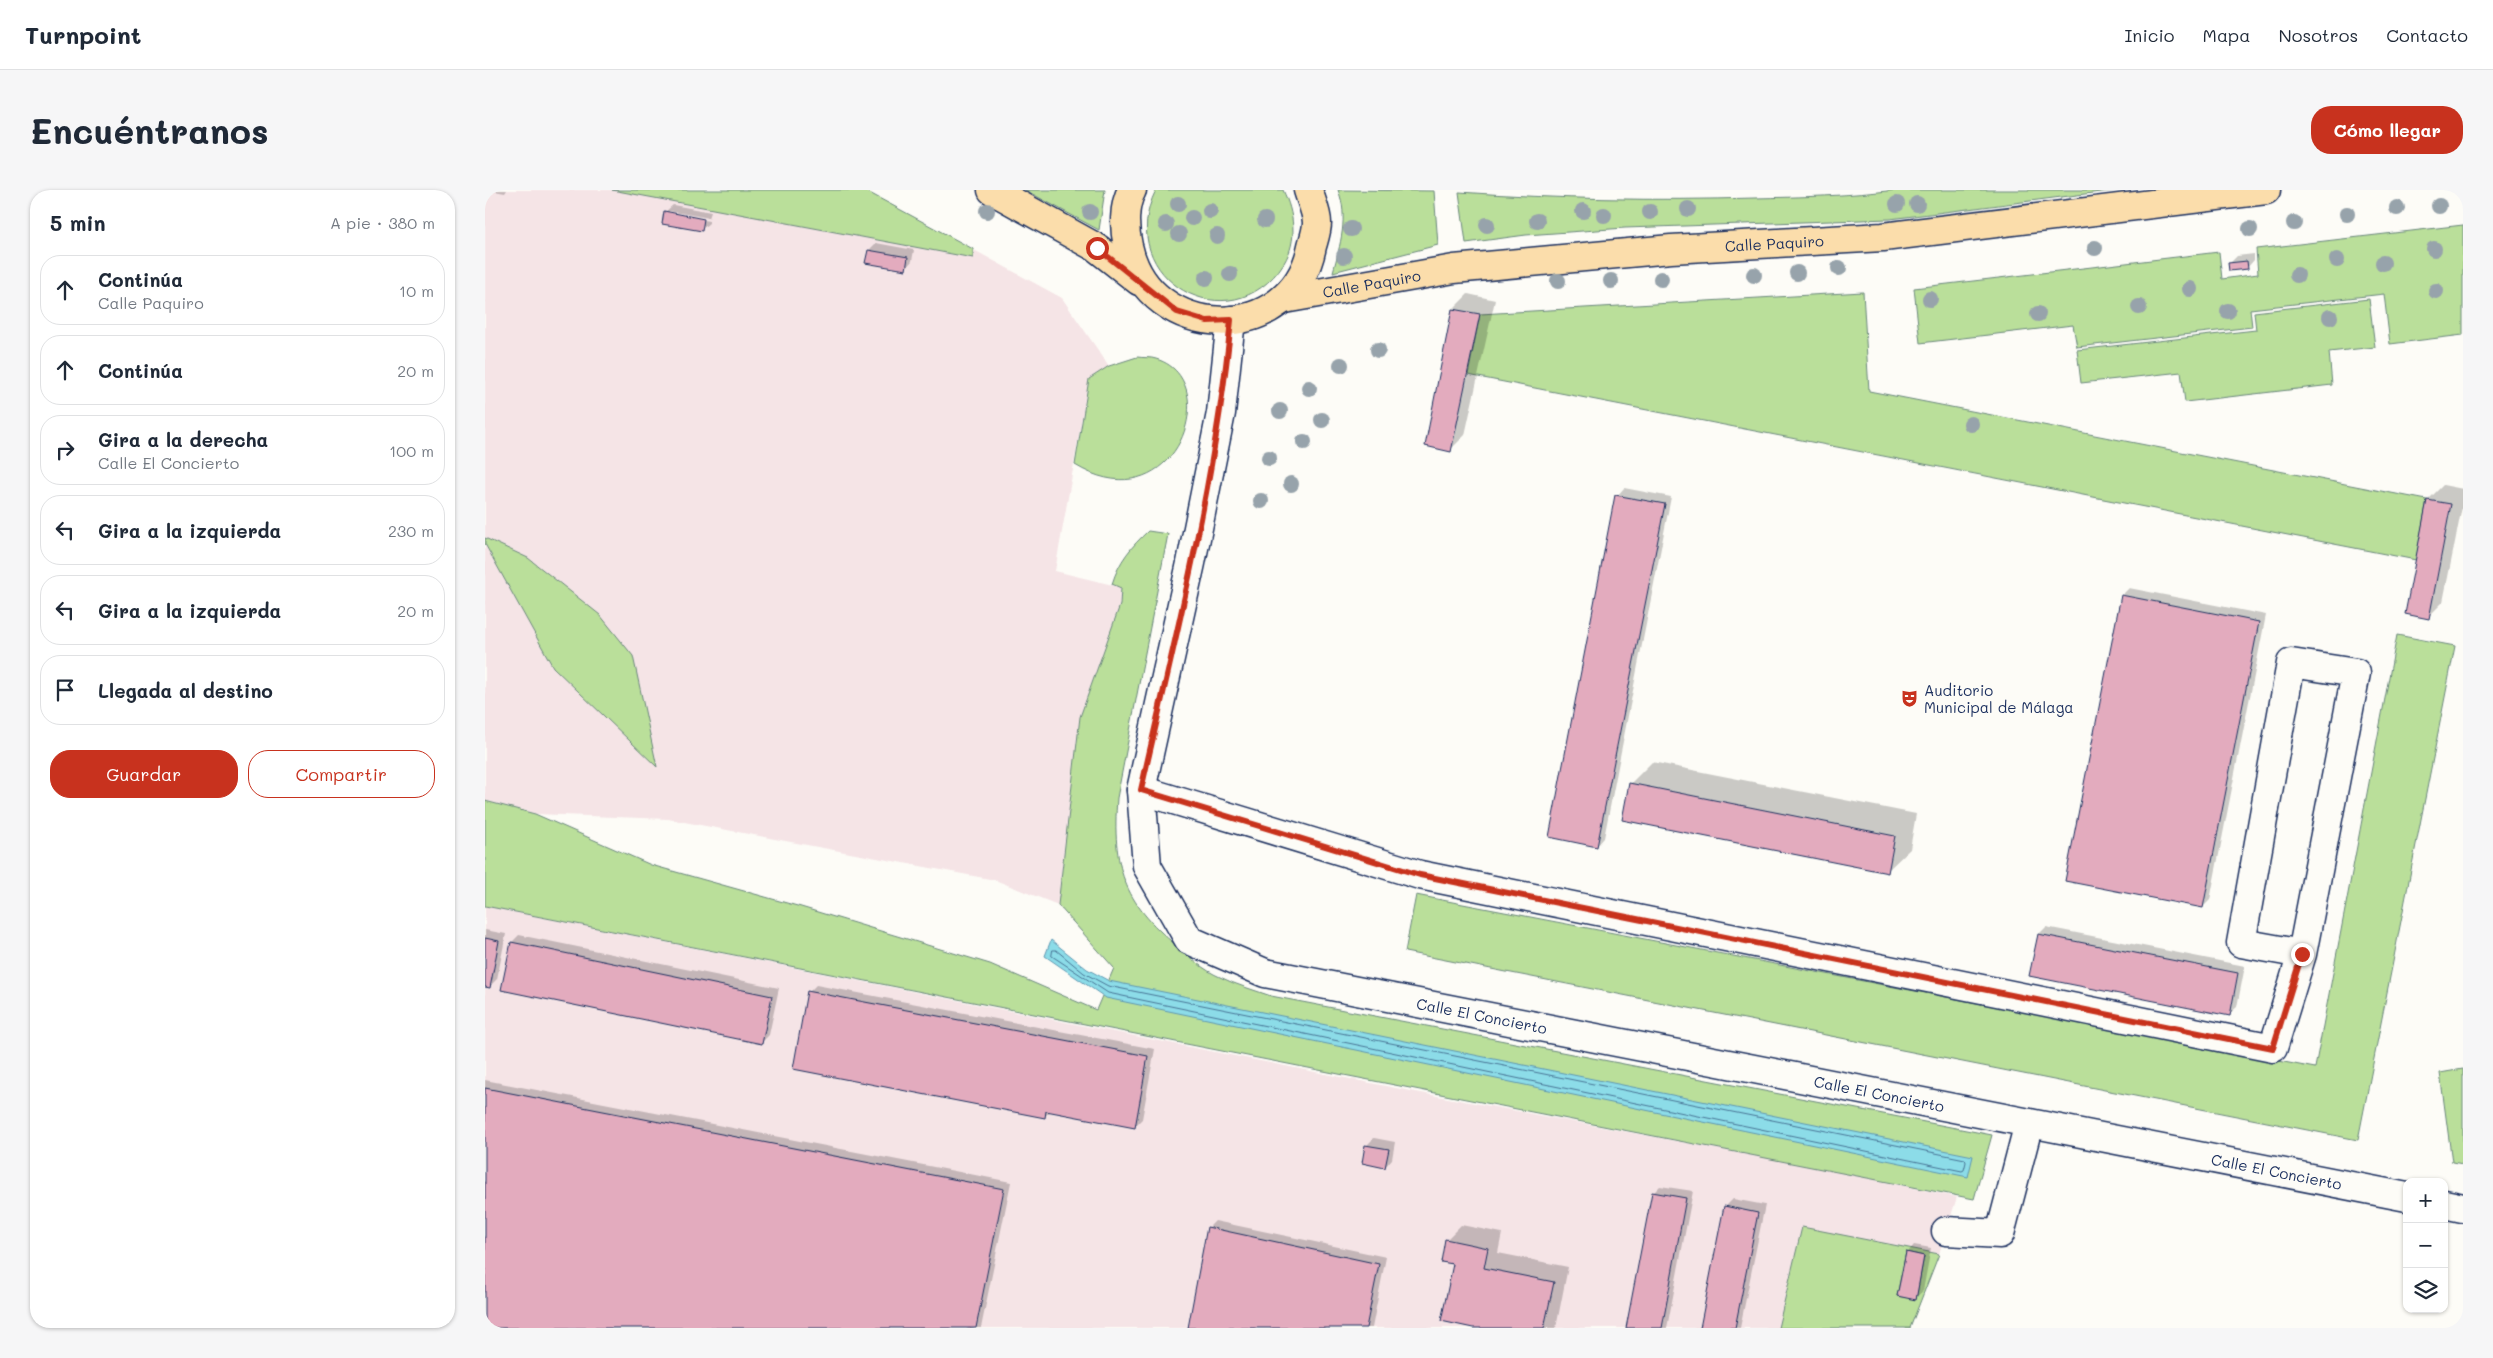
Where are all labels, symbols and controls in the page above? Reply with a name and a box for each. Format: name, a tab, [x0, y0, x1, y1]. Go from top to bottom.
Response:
text: Turnpoint	[25, 19, 141, 50]
text: Inicio	[2124, 23, 2175, 47]
text: Mapa	[2203, 23, 2250, 47]
text: Nosotros	[2278, 23, 2358, 47]
text: Contacto	[2386, 23, 2468, 47]
button: Cómo llegar	[2311, 106, 2463, 154]
text: Encuéntranos	[30, 107, 269, 153]
text: 5 min	[50, 209, 106, 236]
text: A pie · 380 m	[330, 212, 435, 233]
street label: Calle Paquiro	[1724, 230, 1824, 256]
route start	[1086, 237, 1109, 260]
street label: Calle Paquiro	[1321, 265, 1422, 302]
text: Continúa	[98, 267, 183, 292]
icon: ahead	[51, 276, 79, 304]
text: 10 m	[399, 280, 434, 301]
text: Calle Paquiro	[98, 292, 204, 313]
icon: ahead	[51, 356, 79, 384]
text: Continúa	[98, 358, 183, 383]
text: 20 m	[397, 360, 434, 381]
text: Gira a la derecha	[98, 427, 268, 452]
icon: right	[51, 436, 79, 464]
text: 100 m	[389, 440, 434, 461]
text: Calle El Concierto	[98, 452, 239, 473]
icon: left	[51, 516, 79, 544]
text: Gira a la izquierda	[98, 518, 281, 543]
text: 230 m	[388, 520, 434, 541]
icon: left	[51, 596, 79, 624]
text: Gira a la izquierda	[98, 598, 281, 623]
text: 20 m	[397, 600, 434, 621]
icon: arrive	[51, 676, 79, 704]
text: Llegada al destino	[98, 678, 273, 703]
place label: Auditorio Municipal de Málaga	[1924, 680, 2074, 717]
theatre icon: Auditorio Municipal de Málaga	[1900, 689, 1920, 709]
button: Guardar	[50, 750, 238, 798]
button: Compartir	[248, 750, 435, 798]
route end	[2291, 943, 2314, 966]
street label: Calle El Concierto	[1415, 993, 1549, 1038]
street label: Calle El Concierto	[1812, 1071, 1946, 1116]
street label: Calle El Concierto	[2210, 1149, 2344, 1194]
map controls	[2403, 1178, 2448, 1313]
button: +	[2403, 1178, 2448, 1223]
button: −	[2403, 1223, 2448, 1268]
button: layers	[2403, 1268, 2448, 1313]

